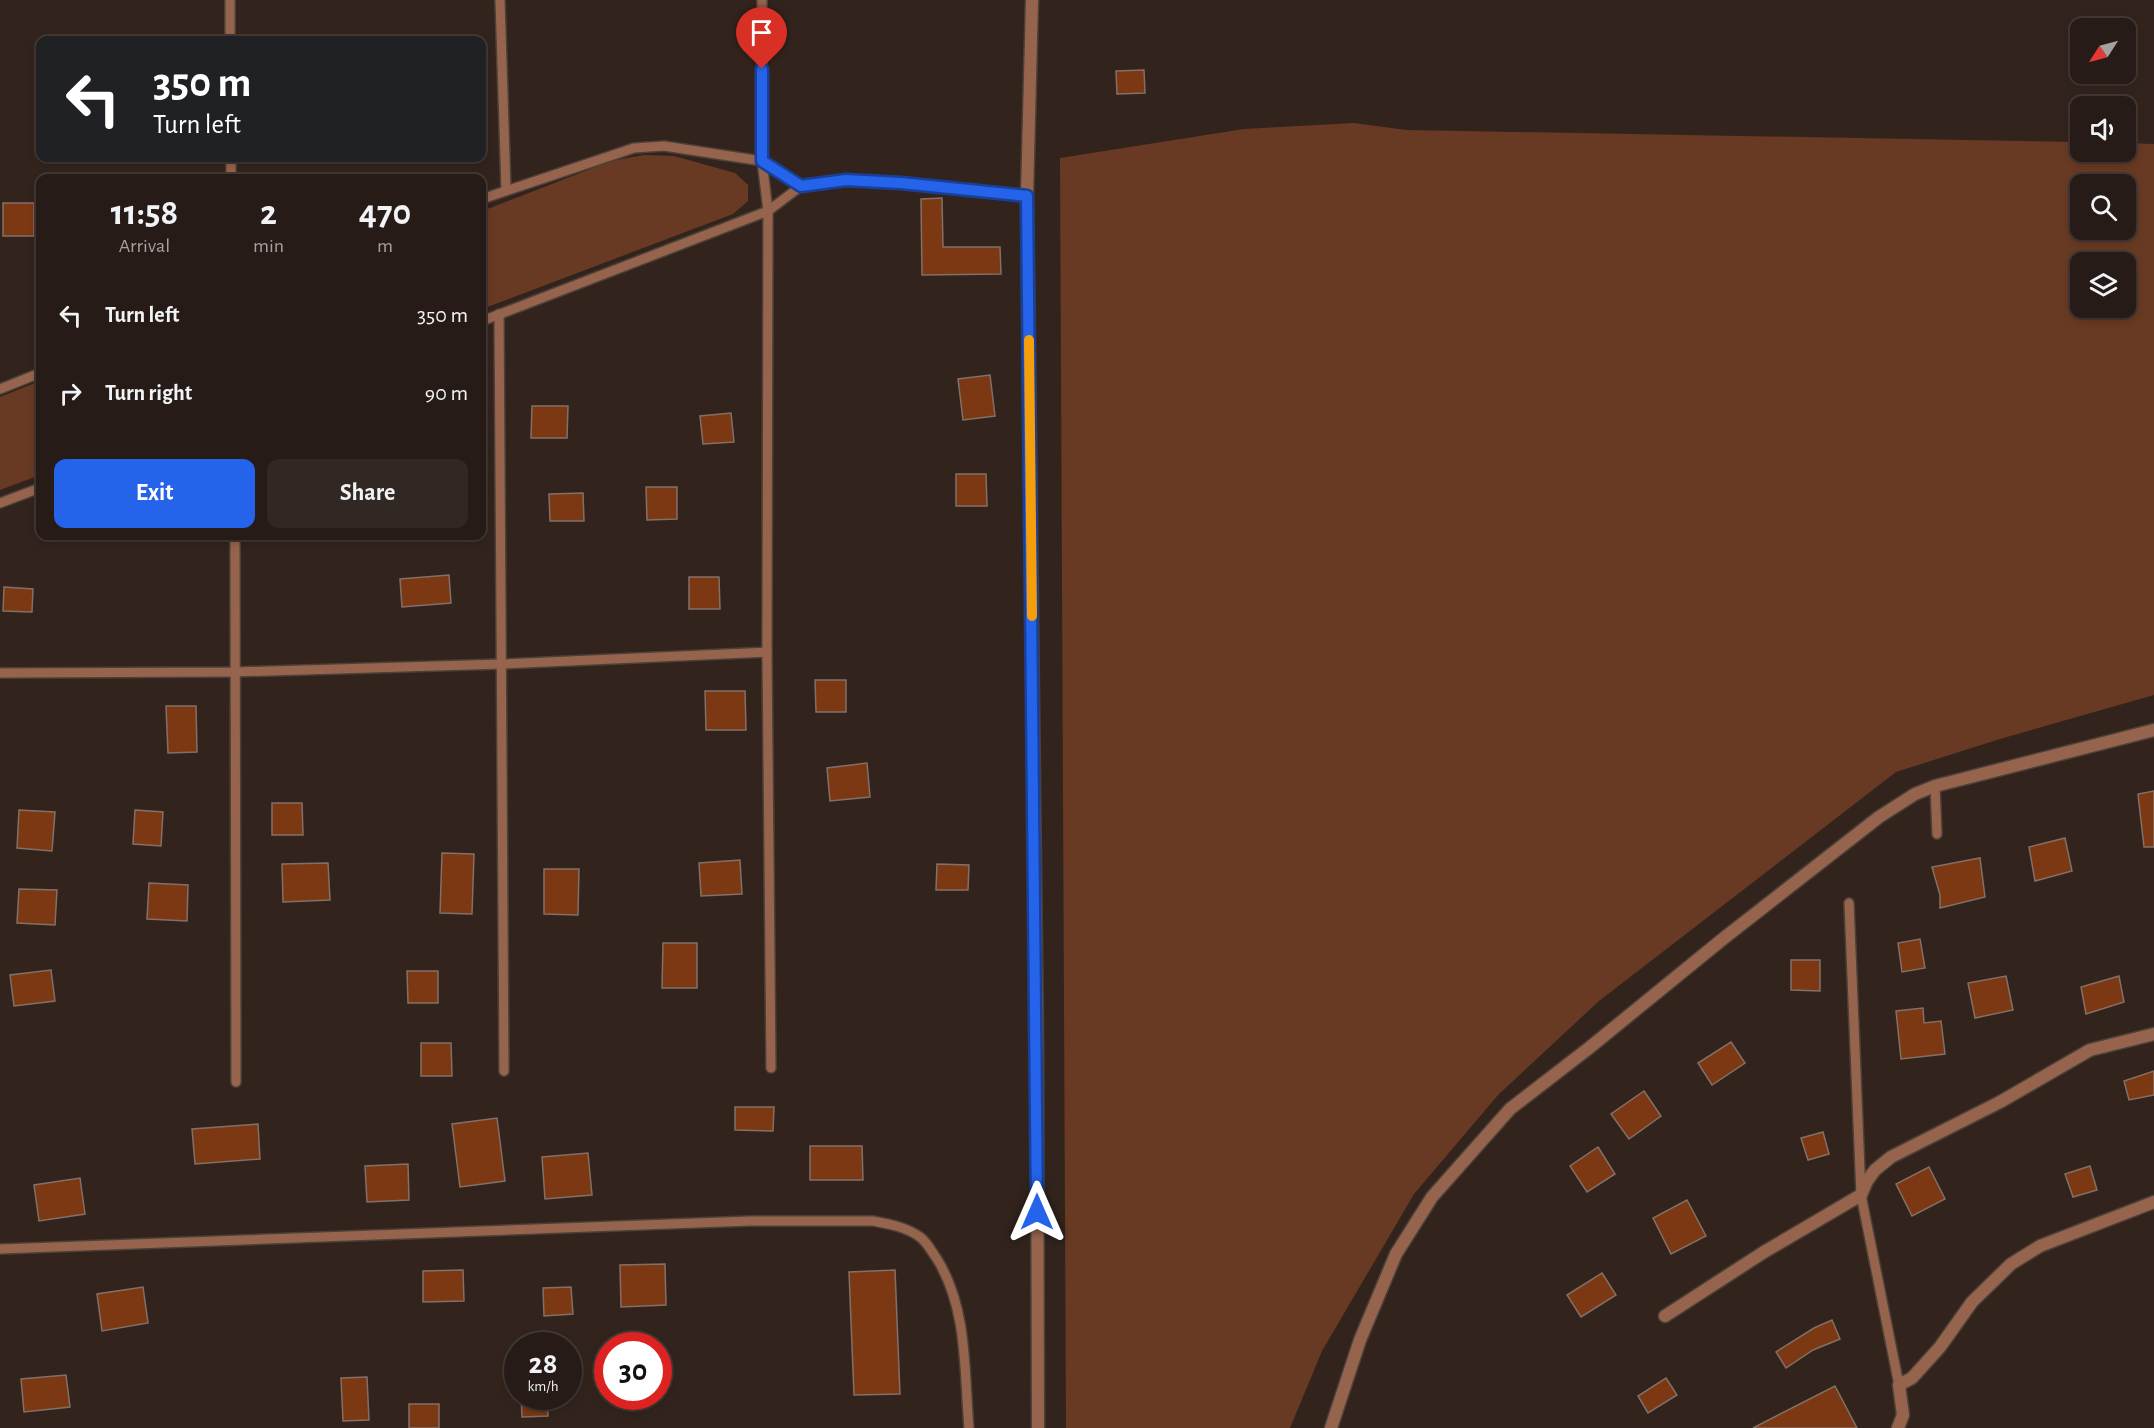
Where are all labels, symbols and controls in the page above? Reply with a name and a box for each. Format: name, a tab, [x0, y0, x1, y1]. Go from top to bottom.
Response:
pin	[736, 7, 787, 69]
icon: arrive	[745, 16, 778, 49]
north arrow	[2070, 18, 2136, 84]
map controls	[2070, 18, 2136, 318]
icon: left	[54, 60, 132, 138]
text: 350 m	[153, 62, 251, 104]
button: sound	[2070, 96, 2136, 162]
text: Turn left	[153, 111, 241, 138]
button: search	[2070, 174, 2136, 240]
text: 11:58	[111, 195, 178, 231]
text: 2	[260, 195, 277, 231]
text: 470	[359, 195, 411, 231]
text: Arrival	[119, 236, 170, 256]
text: min	[253, 236, 284, 256]
text: m	[377, 236, 393, 256]
button: layers	[2070, 252, 2136, 318]
icon: left	[54, 299, 87, 332]
text: Turn left	[105, 304, 179, 326]
text: 350 m	[417, 304, 468, 326]
icon: right	[54, 377, 87, 410]
text: Turn right	[105, 382, 192, 404]
text: 90 m	[425, 382, 468, 404]
button: Exit	[54, 459, 255, 528]
button: Share	[267, 459, 468, 528]
position arrow	[1005, 1180, 1069, 1244]
speed limit sign: 30	[594, 1332, 672, 1410]
text: 28	[529, 1349, 557, 1379]
text: km/h	[528, 1379, 558, 1394]

